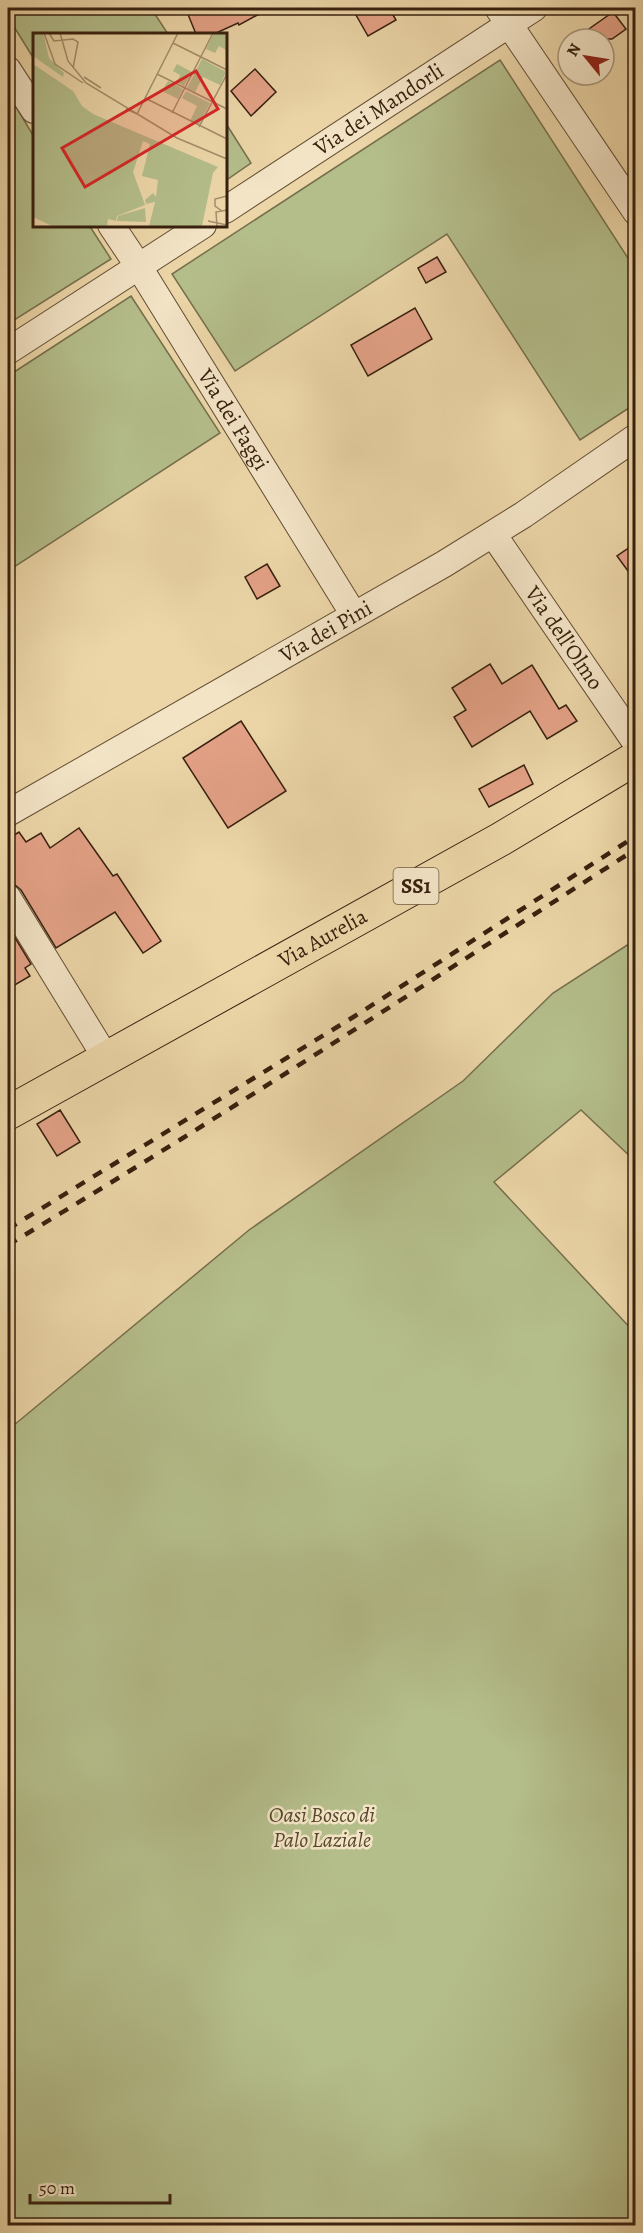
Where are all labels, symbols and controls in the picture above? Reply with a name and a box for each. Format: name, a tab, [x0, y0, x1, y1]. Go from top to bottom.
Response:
north arrow	[556, 27, 616, 87]
inset map	[33, 33, 226, 226]
text: N	[561, 39, 586, 61]
street label: Via dei Mandorli	[308, 56, 450, 163]
street label: Via dei Faggi	[190, 362, 276, 476]
street label: Via dell'Olmo	[517, 579, 610, 696]
street label: Via dei Pini	[273, 593, 378, 670]
road number: SS1	[394, 868, 438, 904]
street label: Via Aurelia	[272, 901, 373, 975]
park label: Oasi Bosco di Palo Laziale	[269, 1800, 375, 1855]
scale bar	[30, 2167, 170, 2205]
text: 50 m	[39, 2176, 75, 2200]

